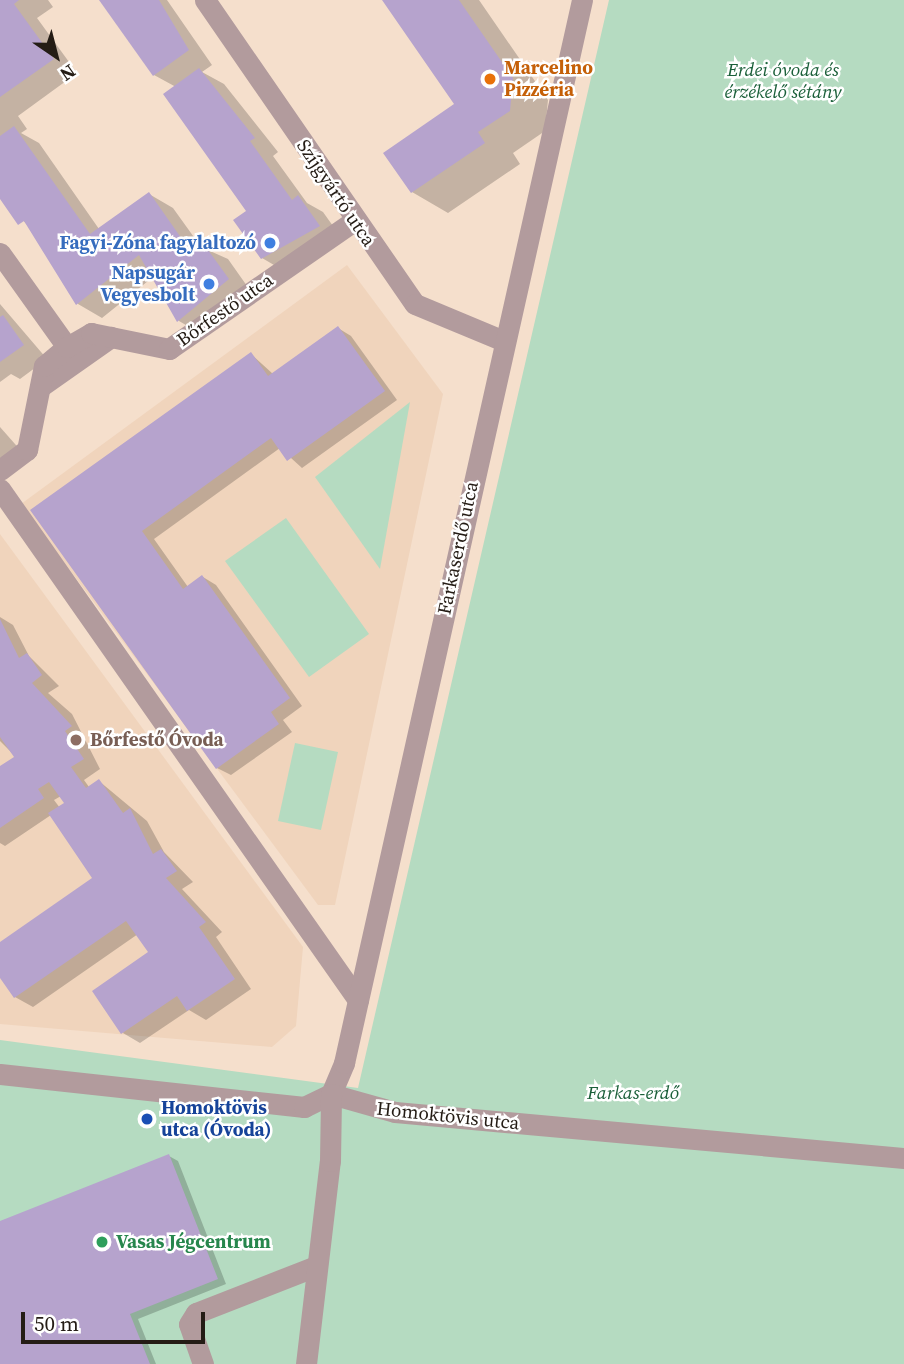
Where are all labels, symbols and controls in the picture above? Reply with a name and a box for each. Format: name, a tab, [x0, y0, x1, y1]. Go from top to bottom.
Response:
north arrow	[21, 21, 91, 91]
place label: Marcelino Pizzéria	[504, 57, 593, 101]
text: N	[55, 59, 81, 88]
park label: Erdei óvoda és érzékelő sétány	[724, 59, 842, 103]
marker: Marcelino Pizzéria	[482, 71, 498, 87]
street label: Szíjgyártó utca	[292, 135, 380, 251]
place label: Fagyi-Zóna fagylaltozó	[60, 232, 256, 254]
marker: Fagyi-Zóna fagylaltozó	[262, 235, 278, 251]
place label: Napsugár Vegyesbolt	[100, 262, 195, 306]
street label: Bőrfestő utca	[173, 269, 277, 351]
marker: Napsugár Vegyesbolt	[201, 276, 217, 292]
street label: Farkaserdő utca	[433, 479, 483, 617]
place label: Bőrfestő Óvoda	[90, 729, 224, 751]
marker: Bőrfestő Óvoda	[68, 732, 84, 748]
park label: Farkas-erdő	[587, 1082, 679, 1104]
place label: Homoktövis utca (Óvoda)	[161, 1097, 271, 1141]
street label: Homoktövis utca	[375, 1097, 521, 1135]
marker: Homoktövis utca (Óvoda)	[139, 1111, 155, 1127]
place label: Vasas Jégcentrum	[116, 1231, 271, 1253]
marker: Vasas Jégcentrum	[94, 1234, 110, 1250]
scale bar	[24, 1298, 208, 1342]
text: 50 m	[34, 1309, 79, 1338]

